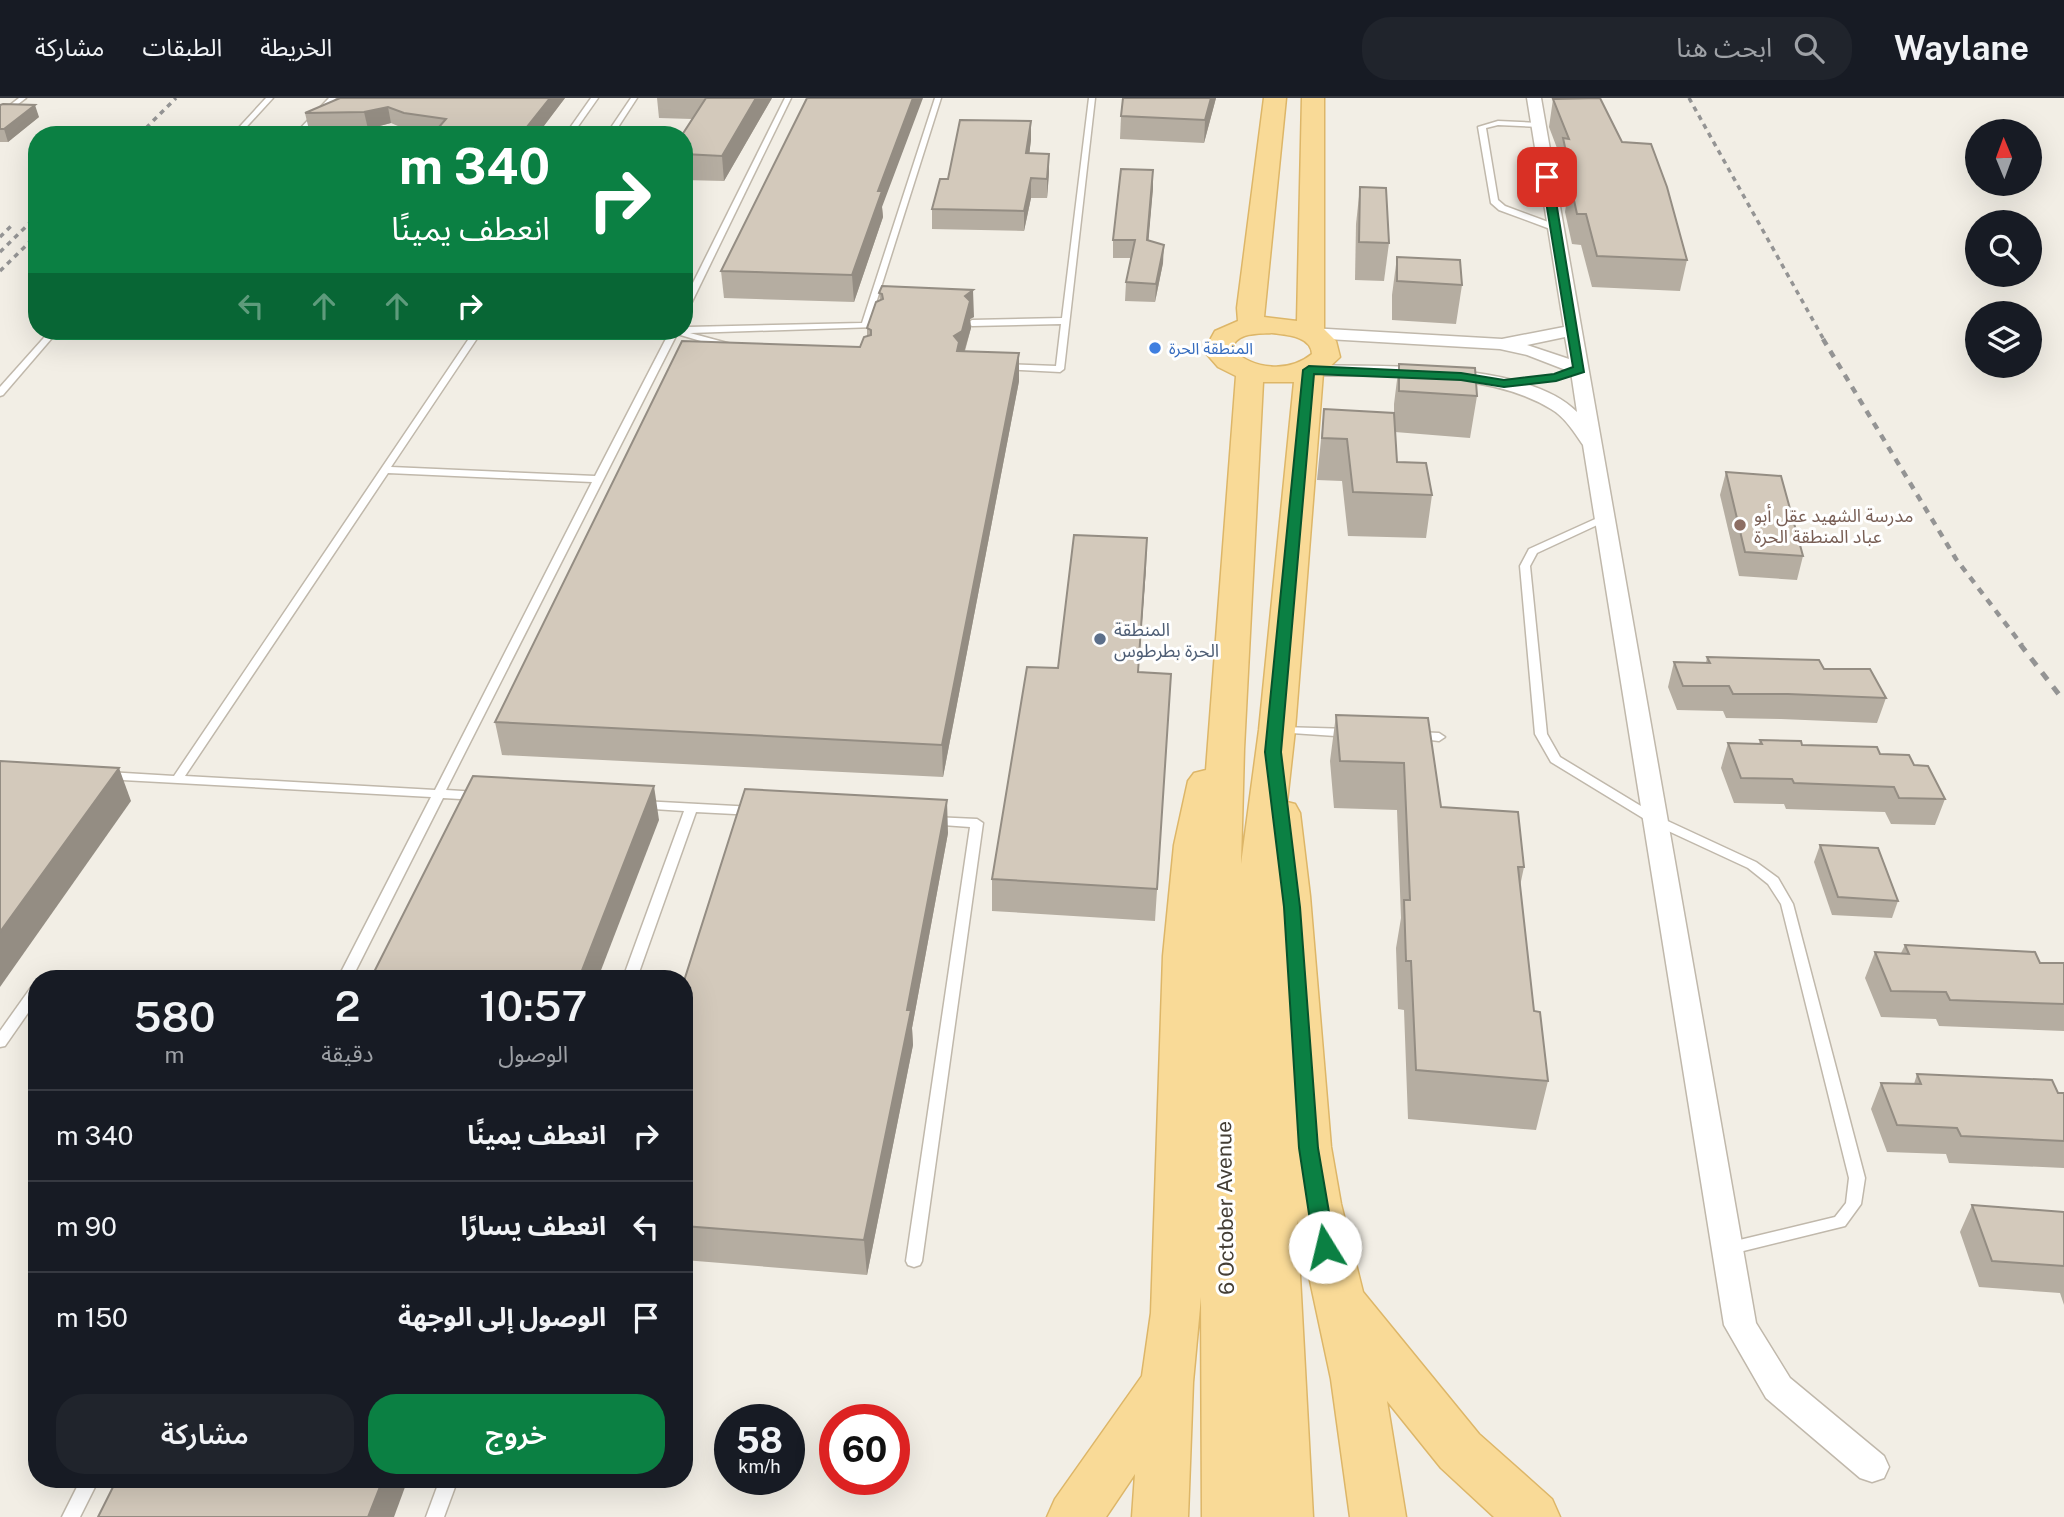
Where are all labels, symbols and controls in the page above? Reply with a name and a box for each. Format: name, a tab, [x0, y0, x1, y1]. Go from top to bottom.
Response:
search box	[1362, 17, 1852, 80]
icon: search	[1790, 29, 1828, 67]
text: Waylane	[1894, 29, 2029, 67]
text: ابحث هنا	[1676, 32, 1772, 63]
text: مشاركة	[35, 33, 104, 61]
text: الطبقات	[142, 33, 222, 61]
text: الخريطة	[260, 33, 332, 61]
north arrow	[1965, 119, 2042, 196]
map controls	[1965, 119, 2042, 378]
text: 340 m	[399, 137, 550, 195]
pin	[1517, 147, 1577, 207]
icon: right	[574, 154, 665, 245]
icon: arrive	[1528, 158, 1566, 196]
text: انعطف يمينًا	[391, 210, 550, 247]
button: search	[1965, 210, 2042, 287]
icon: left	[232, 287, 270, 325]
icon: ahead	[305, 287, 343, 325]
icon: ahead	[378, 287, 416, 325]
icon: right	[451, 287, 489, 325]
button: layers	[1965, 301, 2042, 378]
place label: المنطقة الحرة	[1169, 339, 1253, 358]
marker: المنطقة الحرة	[1147, 340, 1163, 356]
place label: مدرسة الشهيد عقل أبو عباد المنطقة الحرة	[1754, 504, 1913, 548]
marker: مدرسة الشهيد عقل أبو عباد المنطقة الحرة	[1732, 517, 1748, 533]
place label: المنطقة الحرة بطرطوس	[1114, 619, 1219, 662]
marker: المنطقة الحرة بطرطوس	[1092, 631, 1108, 647]
text: 2	[334, 981, 360, 1030]
text: 10:57	[479, 981, 587, 1030]
text: 580	[134, 992, 215, 1041]
text: دقيقة	[321, 1040, 374, 1067]
text: الوصول	[498, 1040, 568, 1067]
text: m	[165, 1041, 185, 1068]
icon: right	[627, 1117, 665, 1155]
text: انعطف يمينًا	[467, 1119, 606, 1150]
text: 340 m	[56, 1120, 133, 1151]
street label: 6 October Avenue	[1211, 1121, 1239, 1295]
icon: left	[627, 1208, 665, 1246]
text: انعطف يسارًا	[460, 1210, 606, 1241]
position arrow	[1288, 1210, 1362, 1284]
text: 90 m	[56, 1211, 117, 1242]
icon: arrive	[627, 1299, 665, 1337]
text: الوصول إلى الوجهة	[398, 1301, 606, 1332]
text: 150 m	[56, 1302, 128, 1333]
button: مشاركة	[56, 1394, 354, 1474]
button: خروج	[368, 1394, 665, 1474]
speed limit sign: 60	[819, 1404, 910, 1495]
text: 58	[736, 1420, 783, 1461]
text: km/h	[738, 1456, 781, 1477]

